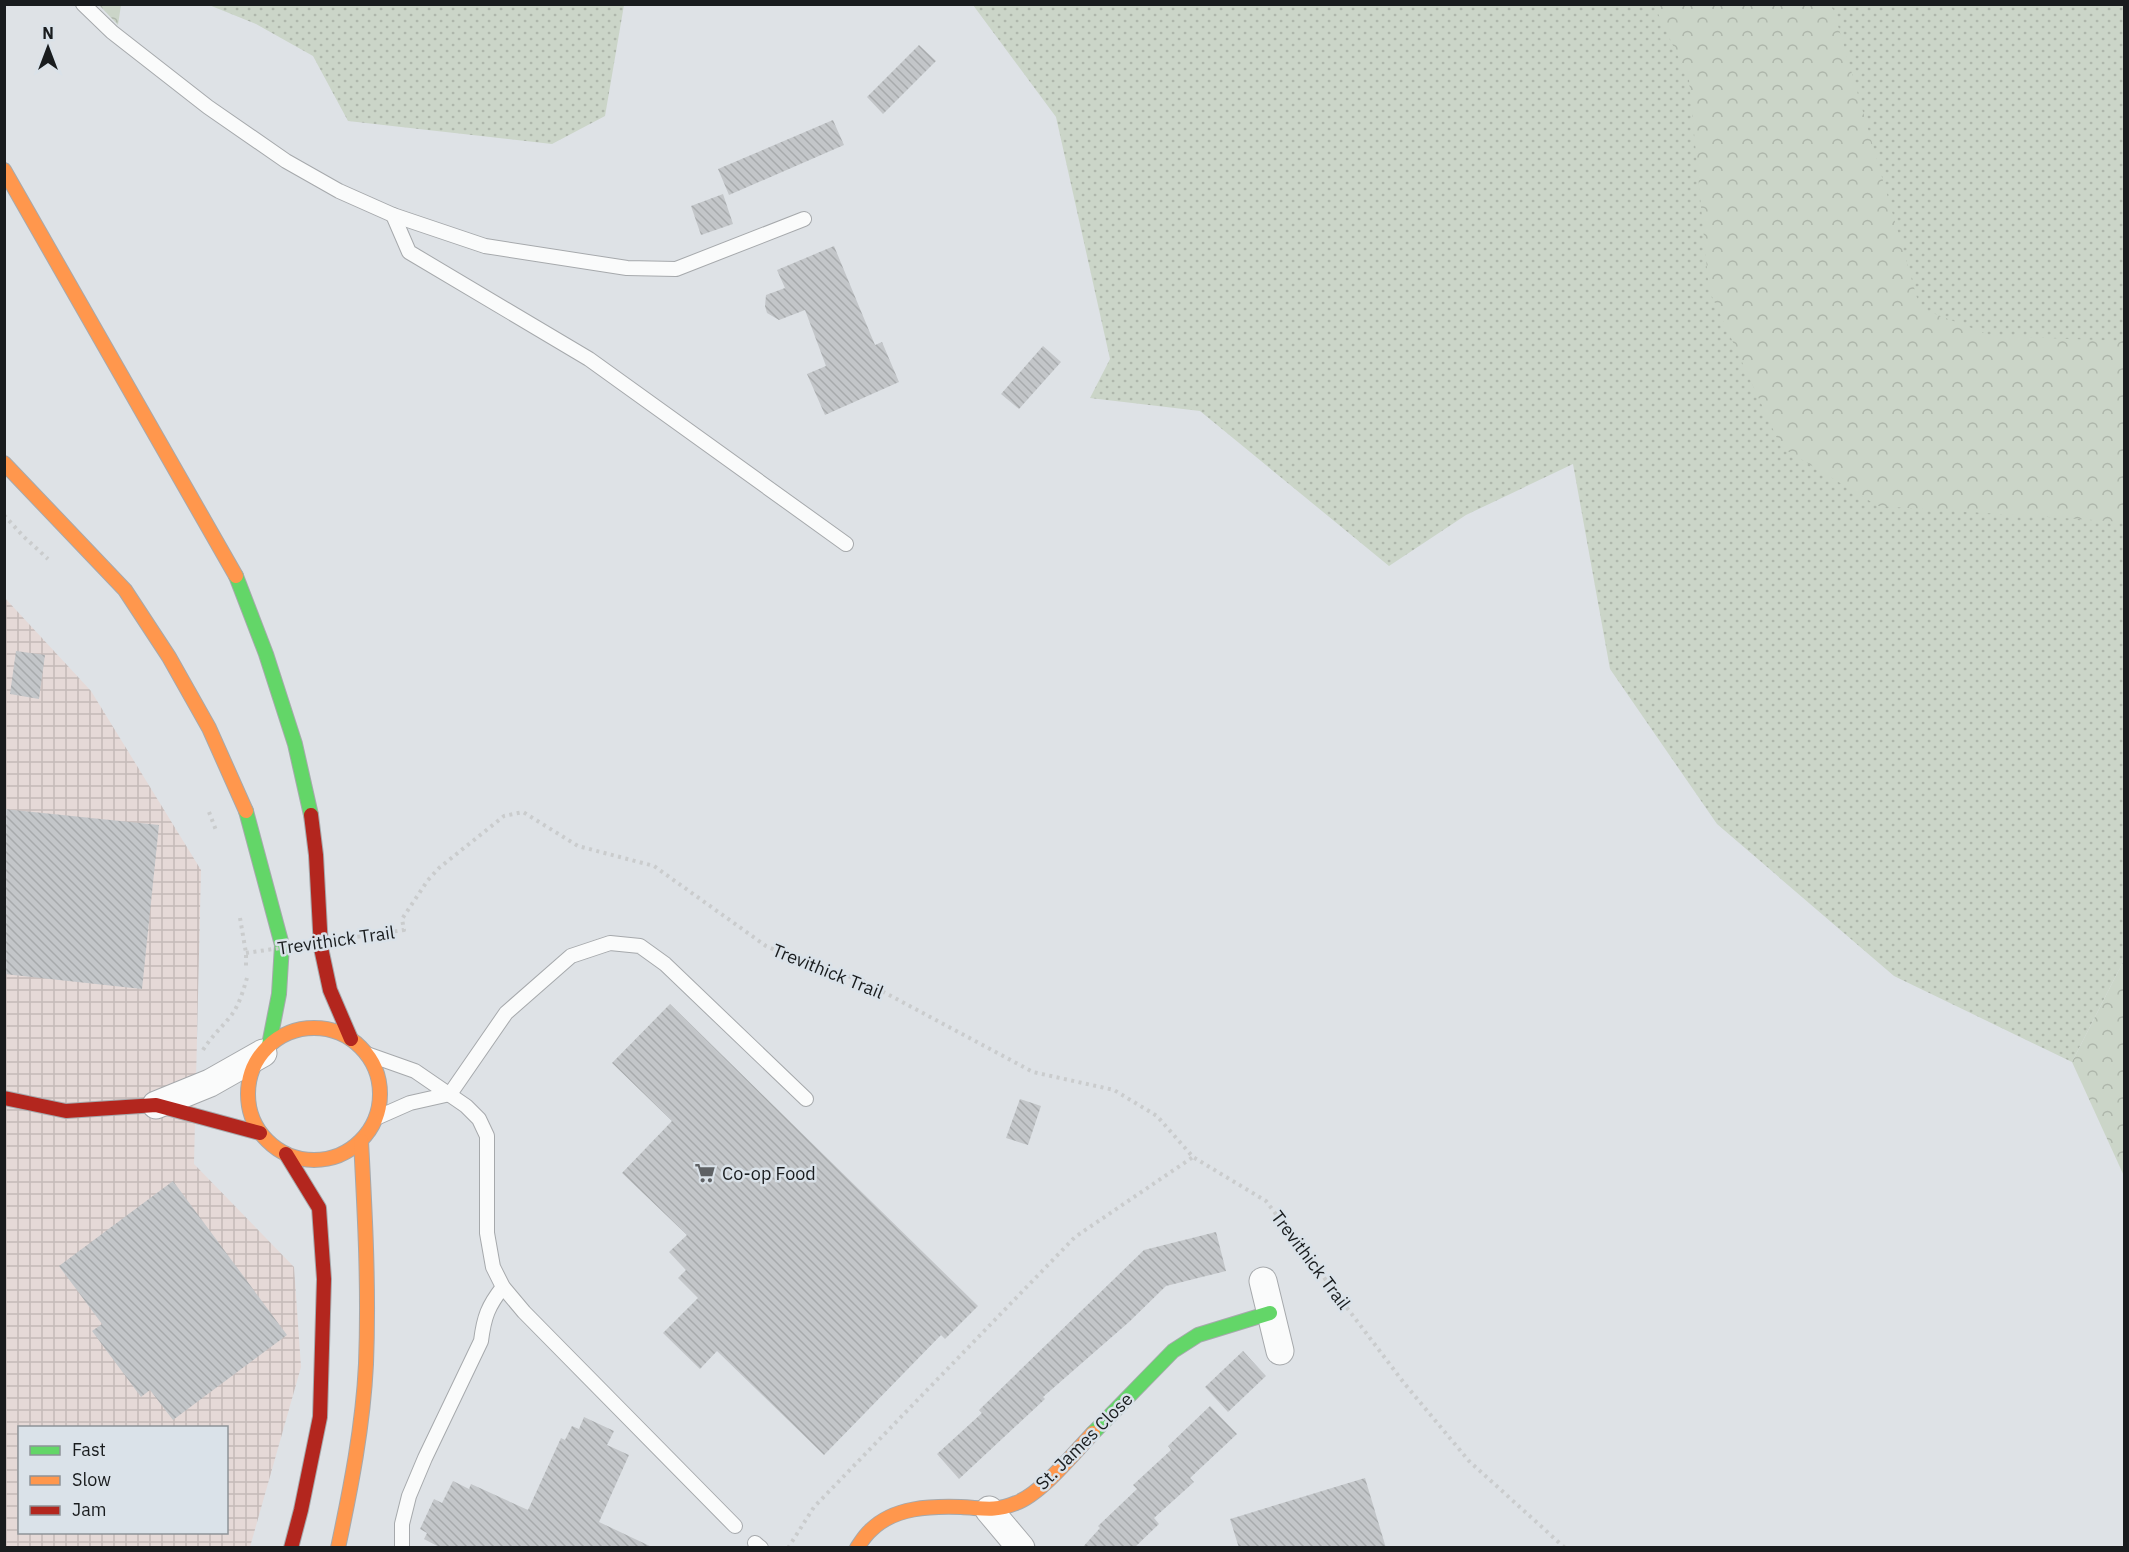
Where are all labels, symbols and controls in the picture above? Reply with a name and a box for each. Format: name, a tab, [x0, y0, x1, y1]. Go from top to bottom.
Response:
north arrow	[18, 18, 78, 78]
text: N	[42, 23, 54, 43]
street label: Trevithick Trail	[276, 920, 396, 960]
street label: Trevithick Trail	[769, 938, 887, 1004]
supermarket icon: Co-op Food	[693, 1161, 717, 1185]
place label: Co-op Food	[722, 1162, 816, 1185]
street label: Trevithick Trail	[1266, 1206, 1356, 1314]
street label: St. James Close	[1031, 1387, 1138, 1494]
legend	[18, 1426, 228, 1534]
text: Fast	[72, 1438, 106, 1461]
text: Slow	[72, 1468, 111, 1491]
text: Jam	[72, 1498, 107, 1521]

